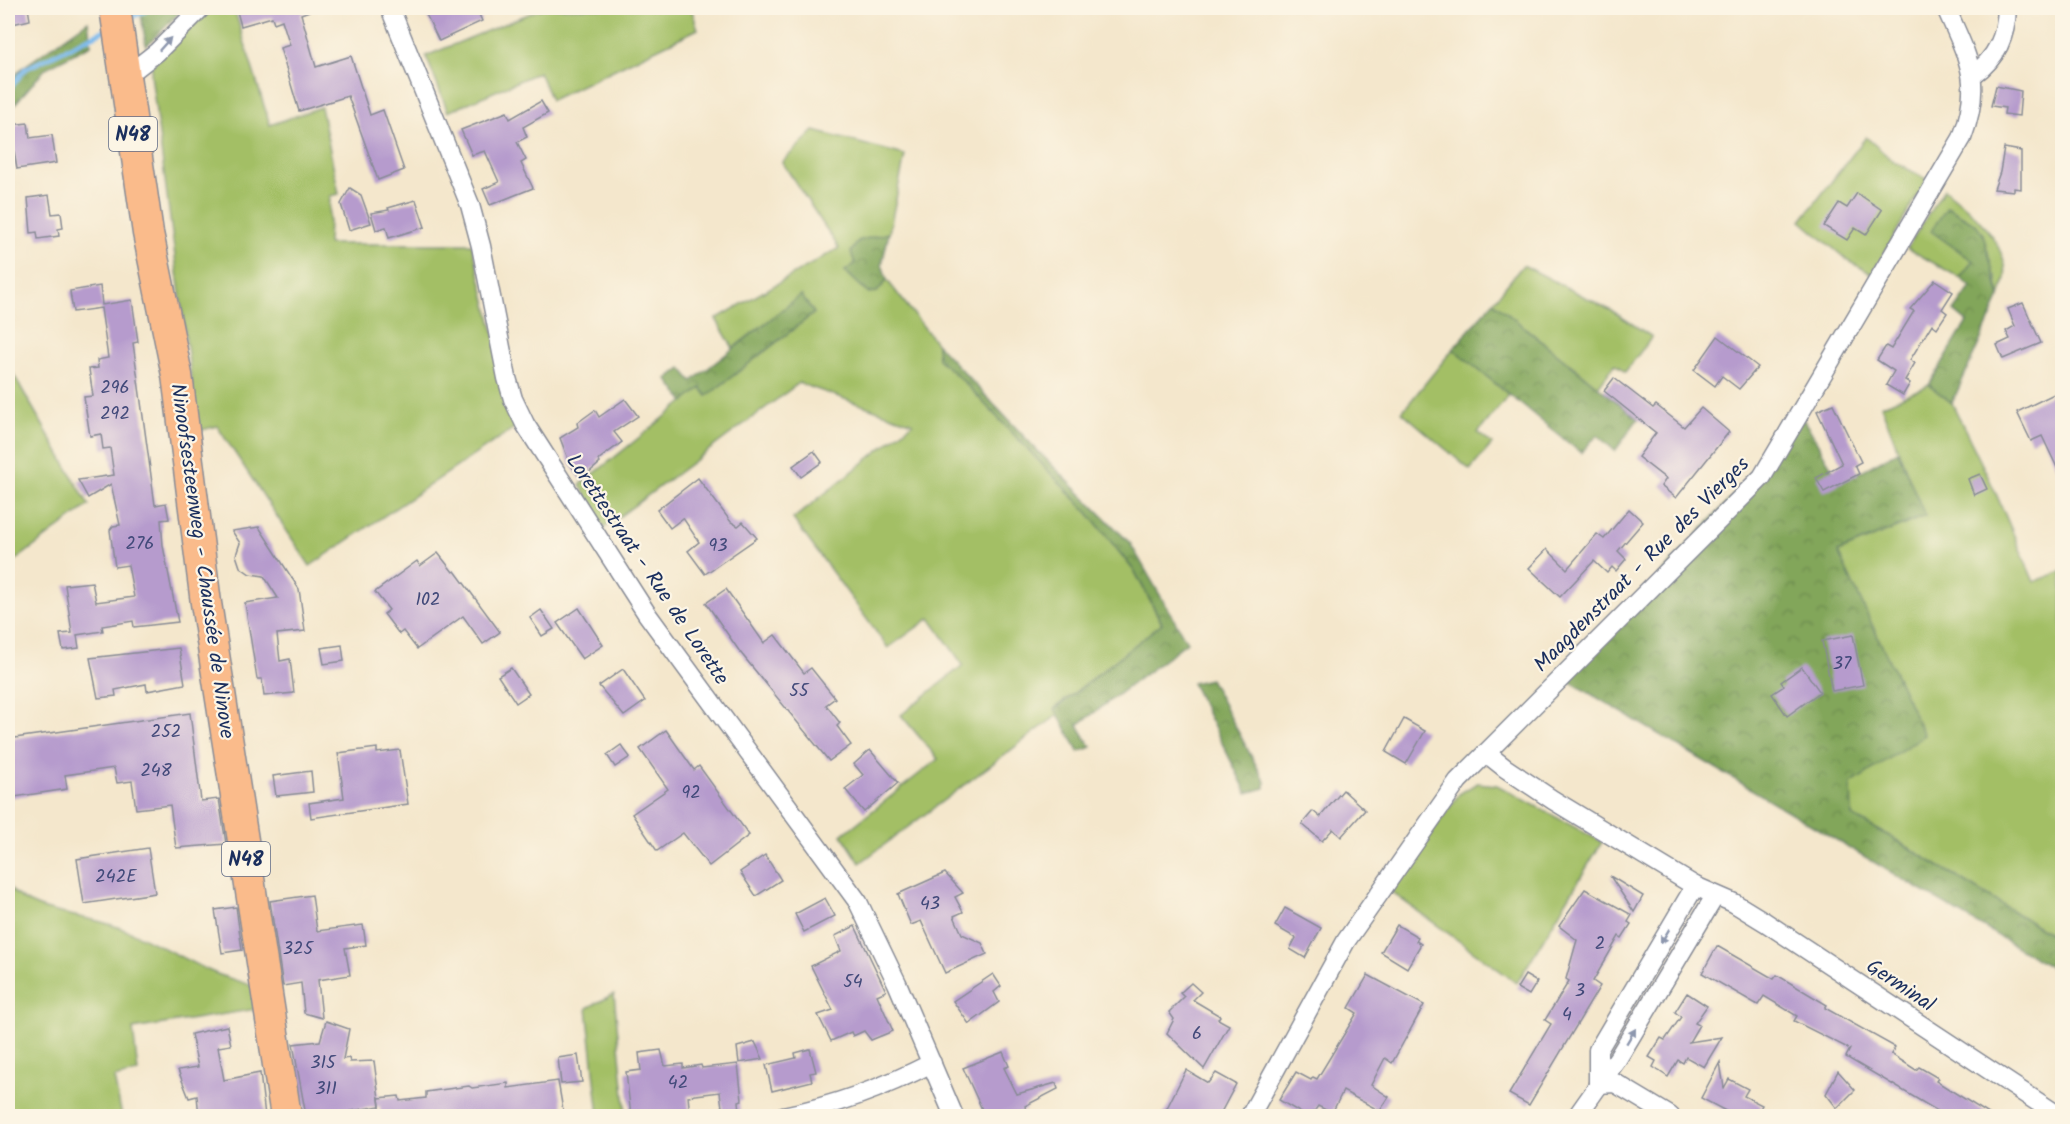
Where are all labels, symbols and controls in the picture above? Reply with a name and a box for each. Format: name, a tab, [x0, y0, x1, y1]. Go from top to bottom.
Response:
one-way arrow	[158, 37, 171, 52]
road number: N48	[109, 117, 157, 151]
house number: 296	[100, 374, 130, 403]
street label: Ninoofsesteenweg - Chaussée de Ninove	[160, 382, 243, 741]
house number: 292	[100, 400, 130, 429]
street label: Lorettestraat - Rue de Lorette	[557, 447, 737, 693]
street label: Maagdenstraat - Rue des Vierges	[1526, 449, 1758, 681]
house number: 276	[126, 530, 154, 559]
house number: 93	[708, 532, 728, 561]
house number: 102	[415, 586, 441, 615]
house number: 37	[1833, 650, 1852, 679]
house number: 55	[789, 677, 810, 706]
house number: 252	[151, 718, 181, 747]
house number: 248	[140, 757, 172, 786]
house number: 92	[681, 779, 701, 808]
road number: N48	[222, 842, 270, 876]
house number: 242E	[95, 863, 137, 892]
house number: 43	[920, 890, 940, 919]
one-way arrow	[1660, 928, 1671, 944]
house number: 2	[1595, 930, 1605, 959]
house number: 325	[283, 935, 315, 964]
street label: Germinal	[1859, 951, 1941, 1021]
house number: 54	[843, 968, 863, 997]
house number: 3	[1575, 977, 1585, 1006]
house number: 4	[1562, 1001, 1572, 1030]
house number: 6	[1192, 1020, 1202, 1049]
one-way arrow	[1626, 1027, 1636, 1044]
house number: 315	[310, 1049, 337, 1078]
house number: 42	[668, 1069, 688, 1098]
house number: 311	[315, 1075, 337, 1104]

